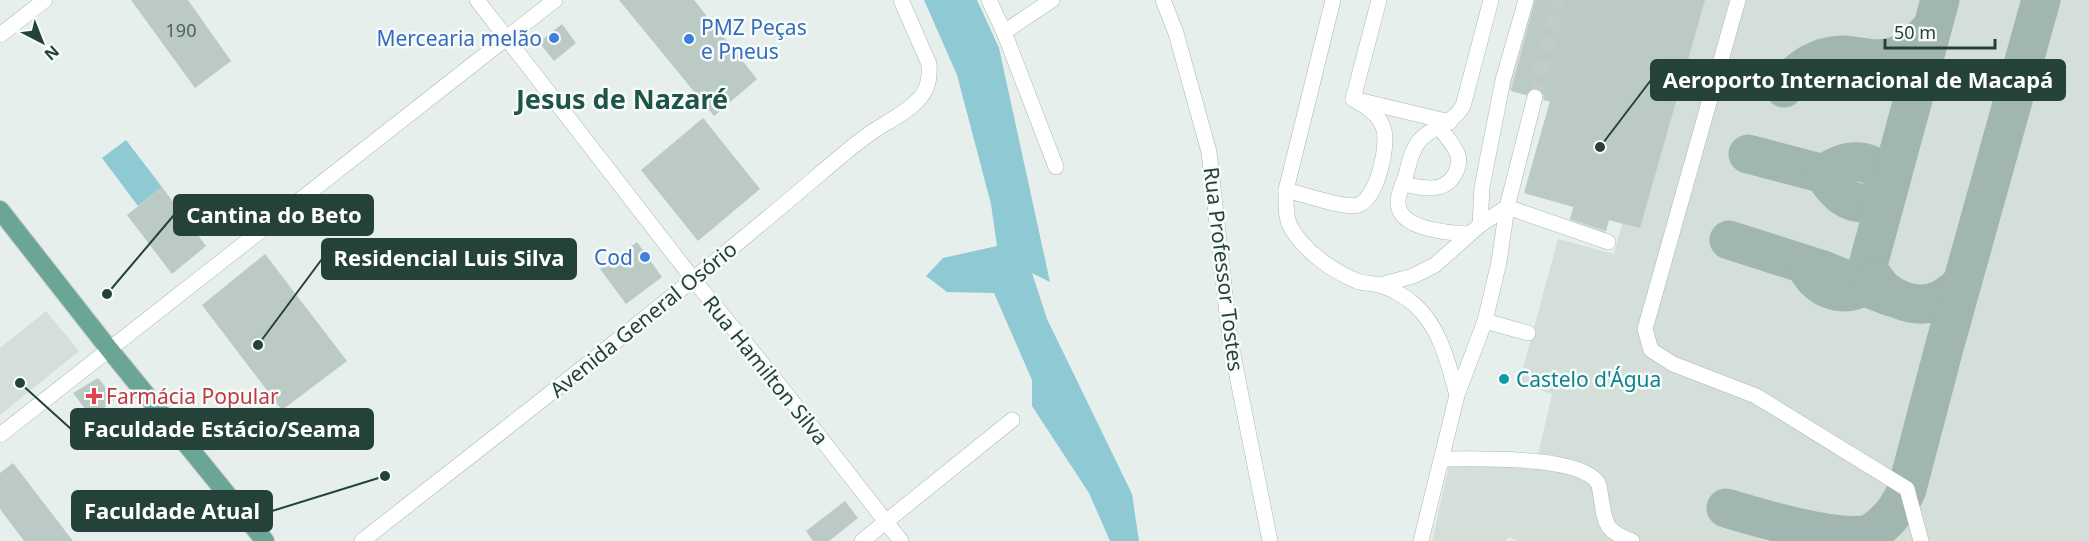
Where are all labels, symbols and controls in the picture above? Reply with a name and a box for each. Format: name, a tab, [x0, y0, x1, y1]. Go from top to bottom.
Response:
north arrow	[12, 12, 72, 72]
scale bar	[1885, 12, 1994, 50]
place label: PMZ Peças e Pneus	[701, 13, 807, 65]
house number: 190	[166, 18, 196, 42]
text: 50 m	[1894, 20, 1936, 44]
place label: Mercearia melão	[376, 24, 542, 52]
marker: Mercearia melão	[547, 31, 561, 45]
marker: PMZ Peças e Pneus	[682, 32, 696, 46]
text: N	[40, 41, 64, 66]
callout: Aeroporto Internacional de Macapá	[1651, 60, 2065, 100]
text: Aeroporto Internacional de Macapá	[1663, 64, 2053, 94]
district label: Jesus de Nazaré	[514, 80, 728, 117]
street label: Rua Professor Tostes	[1198, 165, 1250, 373]
callout: Cantina do Beto	[174, 195, 373, 235]
text: Cantina do Beto	[186, 199, 362, 229]
street label: Avenida General Osório	[544, 235, 742, 403]
callout: Residencial Luis Silva	[322, 239, 576, 279]
text: Residencial Luis Silva	[334, 242, 564, 272]
place label: Cod	[594, 243, 633, 271]
marker: Cod	[638, 250, 652, 264]
street label: Rua Hamilton Silva	[697, 289, 835, 451]
place label: Castelo d'Água	[1516, 365, 1661, 393]
marker: Castelo d'Água	[1497, 372, 1511, 386]
place label: Farmácia Popular	[106, 382, 279, 410]
marker: Farmácia Popular	[87, 389, 101, 403]
callout: Faculdade Estácio/Seama	[71, 409, 373, 449]
text: Faculdade Estácio/Seama	[83, 413, 361, 443]
callout: Faculdade Atual	[72, 491, 272, 531]
text: Faculdade Atual	[84, 495, 260, 525]

